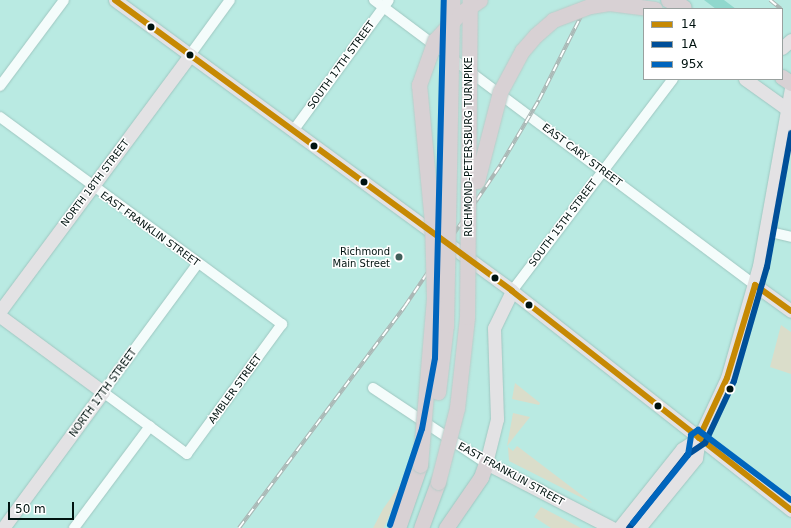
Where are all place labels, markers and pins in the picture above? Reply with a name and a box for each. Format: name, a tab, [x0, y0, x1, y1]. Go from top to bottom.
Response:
unlabelled marker	[146, 22, 156, 32]
unlabelled marker	[185, 50, 195, 60]
unlabelled marker	[309, 141, 319, 151]
unlabelled marker	[359, 177, 369, 187]
place label: Richmond Main Street	[333, 245, 390, 268]
marker: Richmond Main Street	[393, 251, 405, 263]
unlabelled marker	[490, 273, 500, 283]
unlabelled marker	[524, 300, 534, 310]
unlabelled marker	[725, 384, 735, 394]
unlabelled marker	[653, 401, 663, 411]

